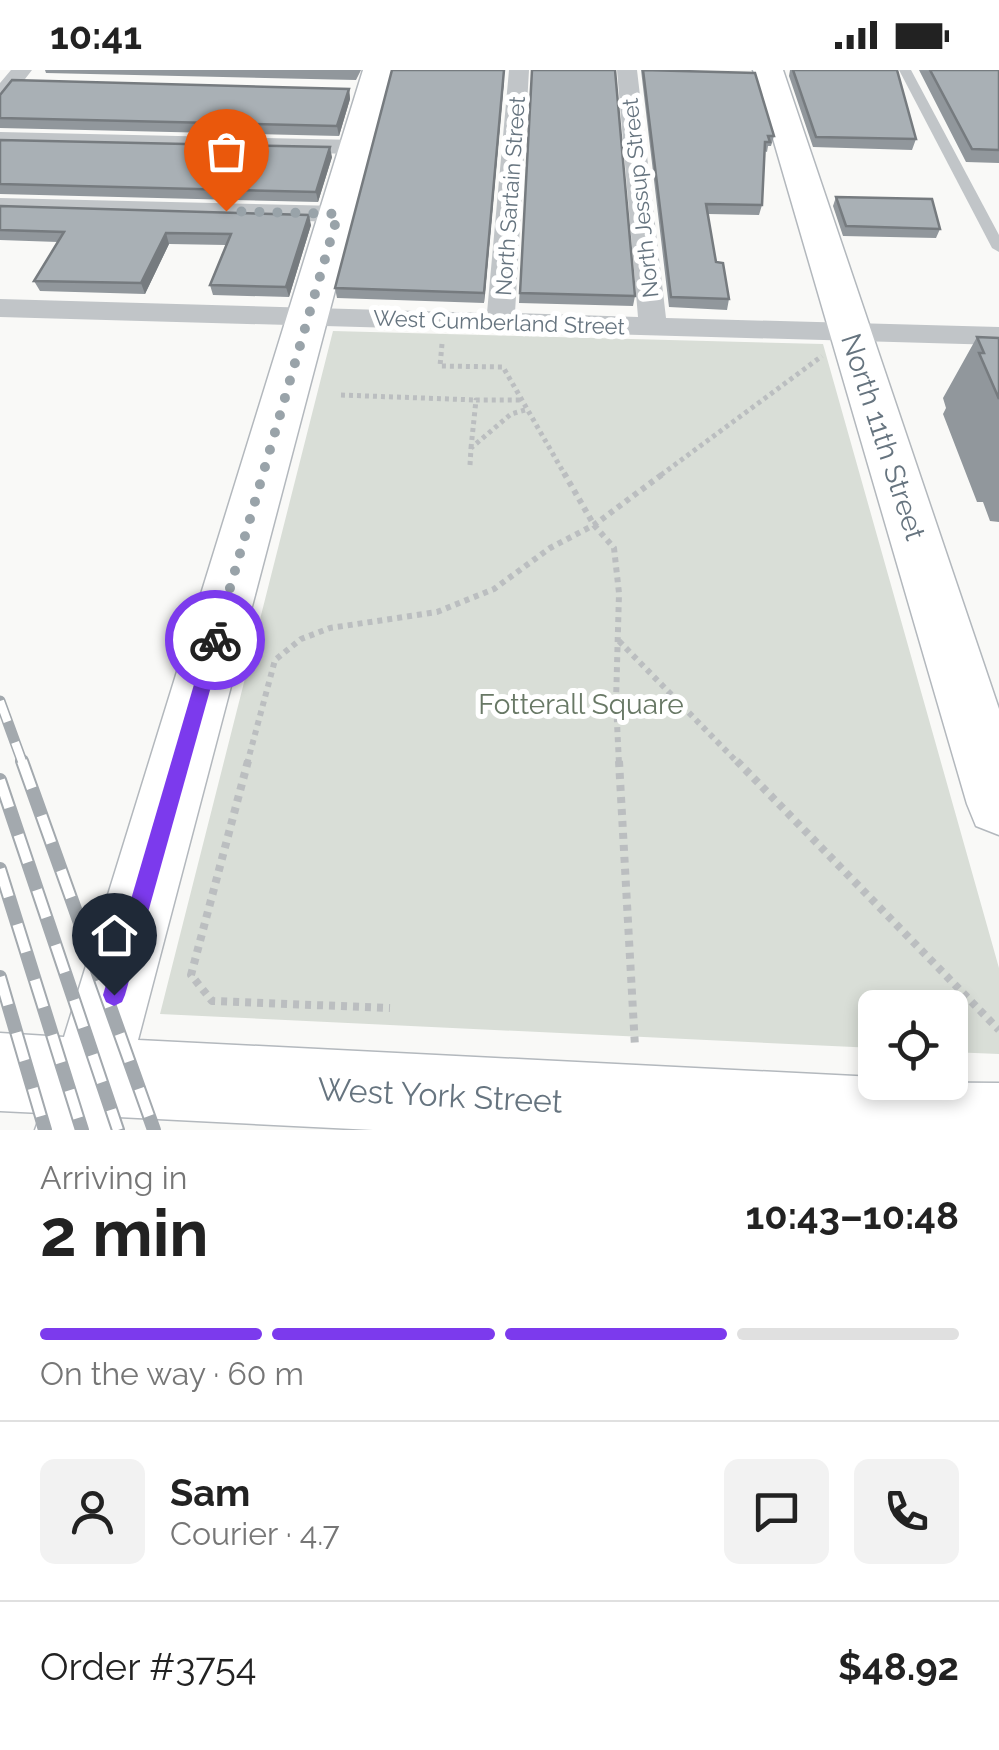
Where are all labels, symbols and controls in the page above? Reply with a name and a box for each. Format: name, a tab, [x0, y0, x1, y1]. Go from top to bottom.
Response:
text: 10:41	[50, 13, 142, 58]
street label: North Sartain Street	[490, 95, 530, 297]
street label: North Jessup Street	[617, 96, 663, 299]
pin	[184, 109, 269, 212]
icon: bag	[199, 124, 254, 179]
street label: West Cumberland Street	[373, 305, 626, 339]
street label: North 11th Street	[834, 330, 932, 545]
courier	[165, 590, 265, 690]
icon: bike	[188, 613, 243, 668]
park label: Fotterall Square	[478, 688, 684, 721]
pin	[72, 893, 157, 996]
icon: home	[87, 908, 142, 963]
map controls	[858, 990, 968, 1100]
button: locate	[858, 990, 968, 1100]
street label: West York Street	[317, 1070, 564, 1120]
text: Arriving in	[40, 1159, 187, 1196]
text: 10:43–10:48	[746, 1193, 959, 1238]
text: 2 min	[40, 1195, 209, 1271]
text: On the way · 60 m	[40, 1355, 304, 1392]
button: person	[40, 1459, 145, 1564]
button: chat	[724, 1459, 829, 1564]
button: phone	[854, 1459, 959, 1564]
text: Sam	[170, 1470, 250, 1515]
text: Courier · 4.7	[170, 1515, 340, 1552]
text: Order #3754	[40, 1644, 256, 1689]
text: $48.92	[838, 1644, 959, 1689]

